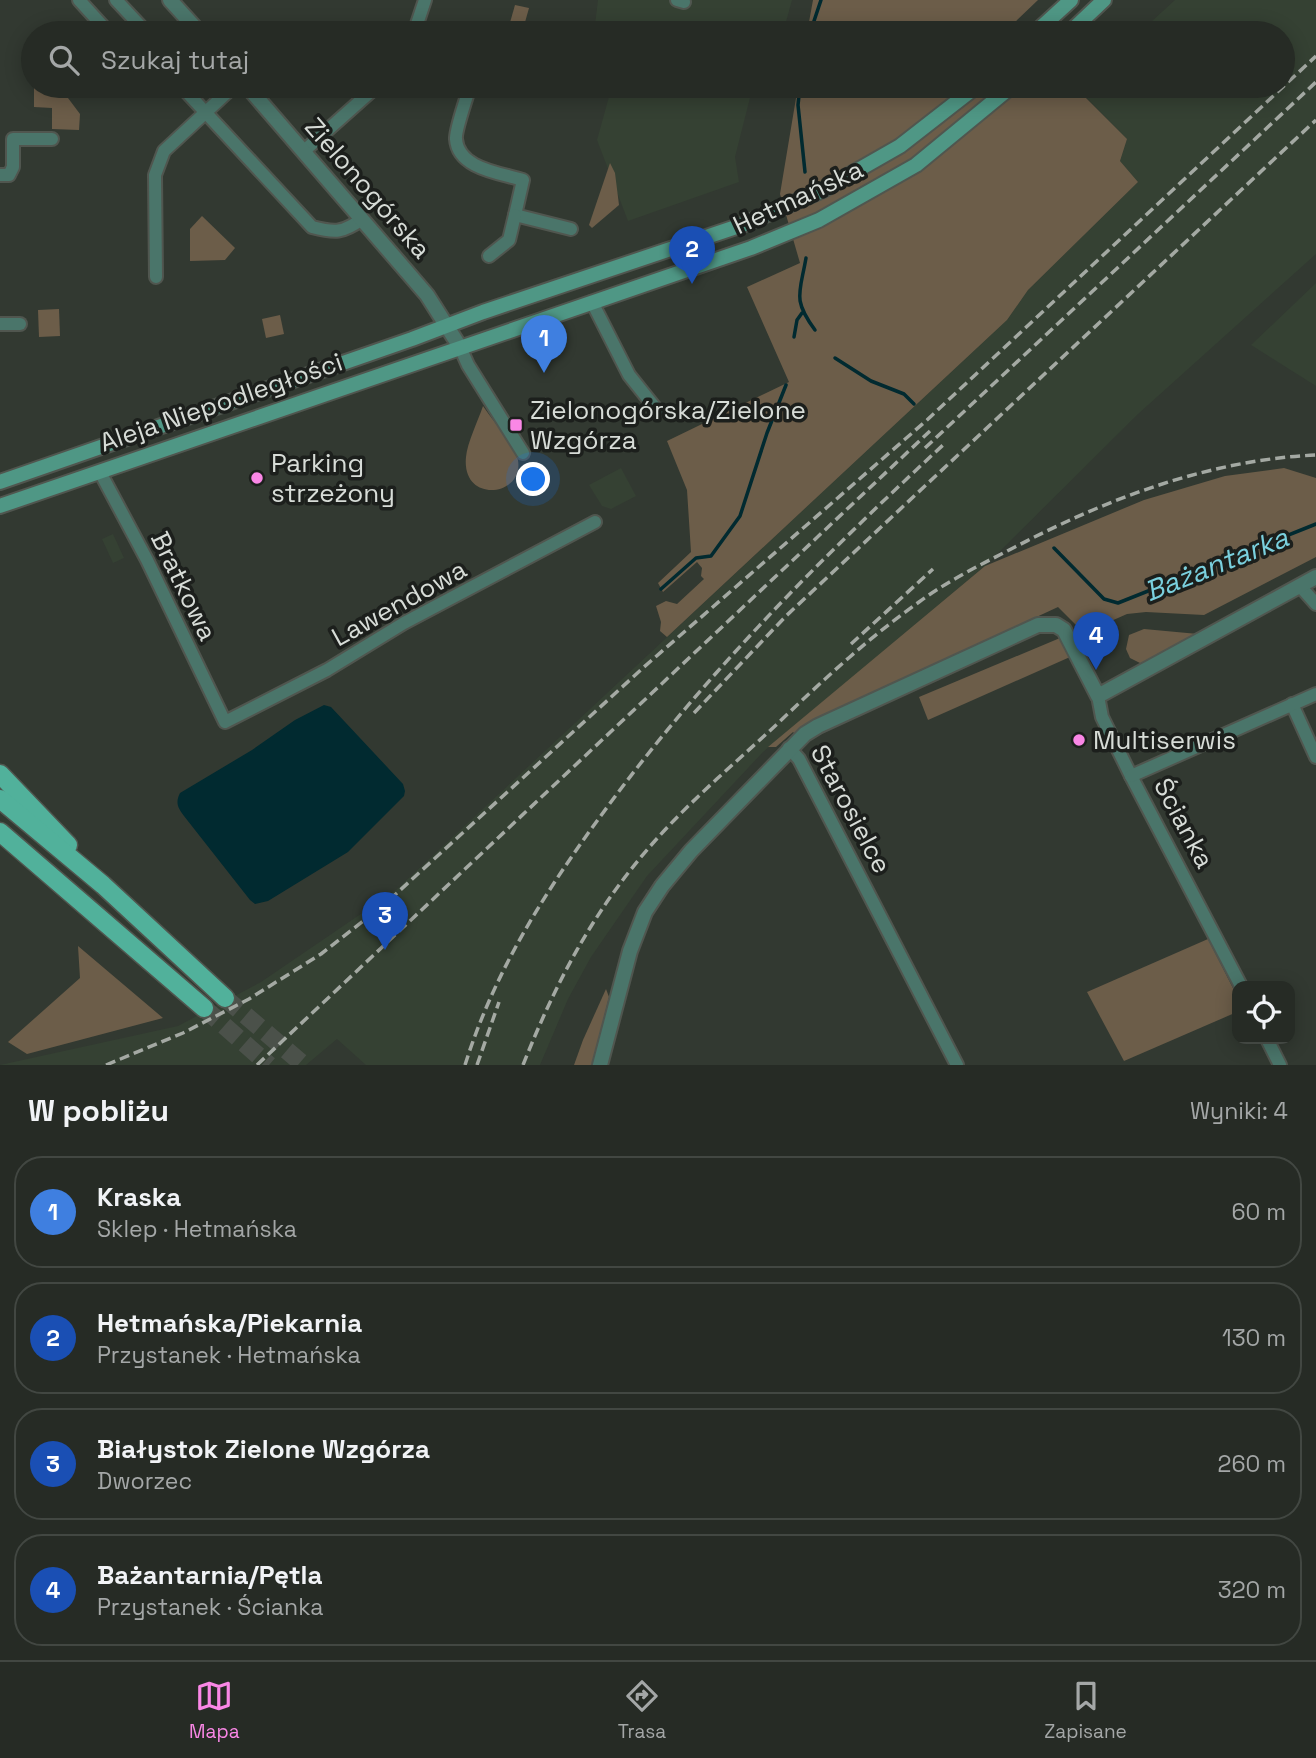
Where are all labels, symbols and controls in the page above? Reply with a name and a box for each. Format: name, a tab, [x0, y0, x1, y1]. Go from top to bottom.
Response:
search box	[21, 21, 1295, 98]
icon: search	[45, 41, 83, 79]
text: Szukaj tutaj	[101, 43, 249, 77]
street label: Zielonogórska	[297, 110, 439, 266]
street label: Hetmańska	[728, 152, 868, 242]
pin: 2	[669, 226, 715, 284]
pin: 1	[521, 315, 567, 373]
street label: Aleja Niepodległości	[95, 344, 347, 460]
place label: Zielonogórska/Zielone Wzgórza	[530, 393, 806, 457]
marker: Zielonogórska/Zielone Wzgórza	[508, 417, 524, 433]
place label: Parking strzeżony	[271, 446, 395, 510]
your location	[516, 462, 550, 496]
marker: Parking strzeżony	[249, 470, 265, 486]
water label: Bażantarka	[1139, 518, 1294, 609]
street label: Bratkowa	[143, 526, 225, 646]
street label: Lawendowa	[326, 552, 472, 654]
pin: 4	[1073, 612, 1119, 670]
place label: Multiserwis	[1093, 723, 1236, 757]
marker: Multiserwis	[1071, 732, 1087, 748]
street label: Starosielce	[803, 739, 899, 879]
street label: Ścianka	[1146, 772, 1222, 874]
pin: 3	[362, 892, 408, 950]
map controls	[1232, 981, 1295, 1044]
button: locate	[1232, 981, 1295, 1044]
text: W pobliżu	[28, 1091, 169, 1130]
text: Wyniki: 4	[1190, 1096, 1288, 1126]
text: Kraska	[97, 1180, 181, 1214]
text: 1	[48, 1197, 58, 1227]
text: 60 m	[1231, 1197, 1286, 1227]
text: Sklep · Hetmańska	[97, 1214, 297, 1244]
text: Hetmańska/Piekarnia	[97, 1306, 362, 1340]
text: 2	[46, 1323, 60, 1353]
text: 130 m	[1222, 1323, 1286, 1353]
text: Przystanek · Hetmańska	[97, 1340, 361, 1370]
text: Białystok Zielone Wzgórza	[97, 1432, 430, 1466]
text: 3	[46, 1449, 60, 1479]
text: 260 m	[1218, 1449, 1286, 1479]
text: Dworzec	[97, 1466, 192, 1496]
text: Bażantarnia/Pętla	[97, 1558, 322, 1592]
text: 4	[46, 1575, 60, 1605]
text: 320 m	[1218, 1575, 1286, 1605]
text: Przystanek · Ścianka	[97, 1592, 324, 1622]
tab: Mapa	[189, 1677, 240, 1744]
tab: Trasa	[618, 1677, 666, 1744]
tab: Zapisane	[1044, 1677, 1127, 1744]

